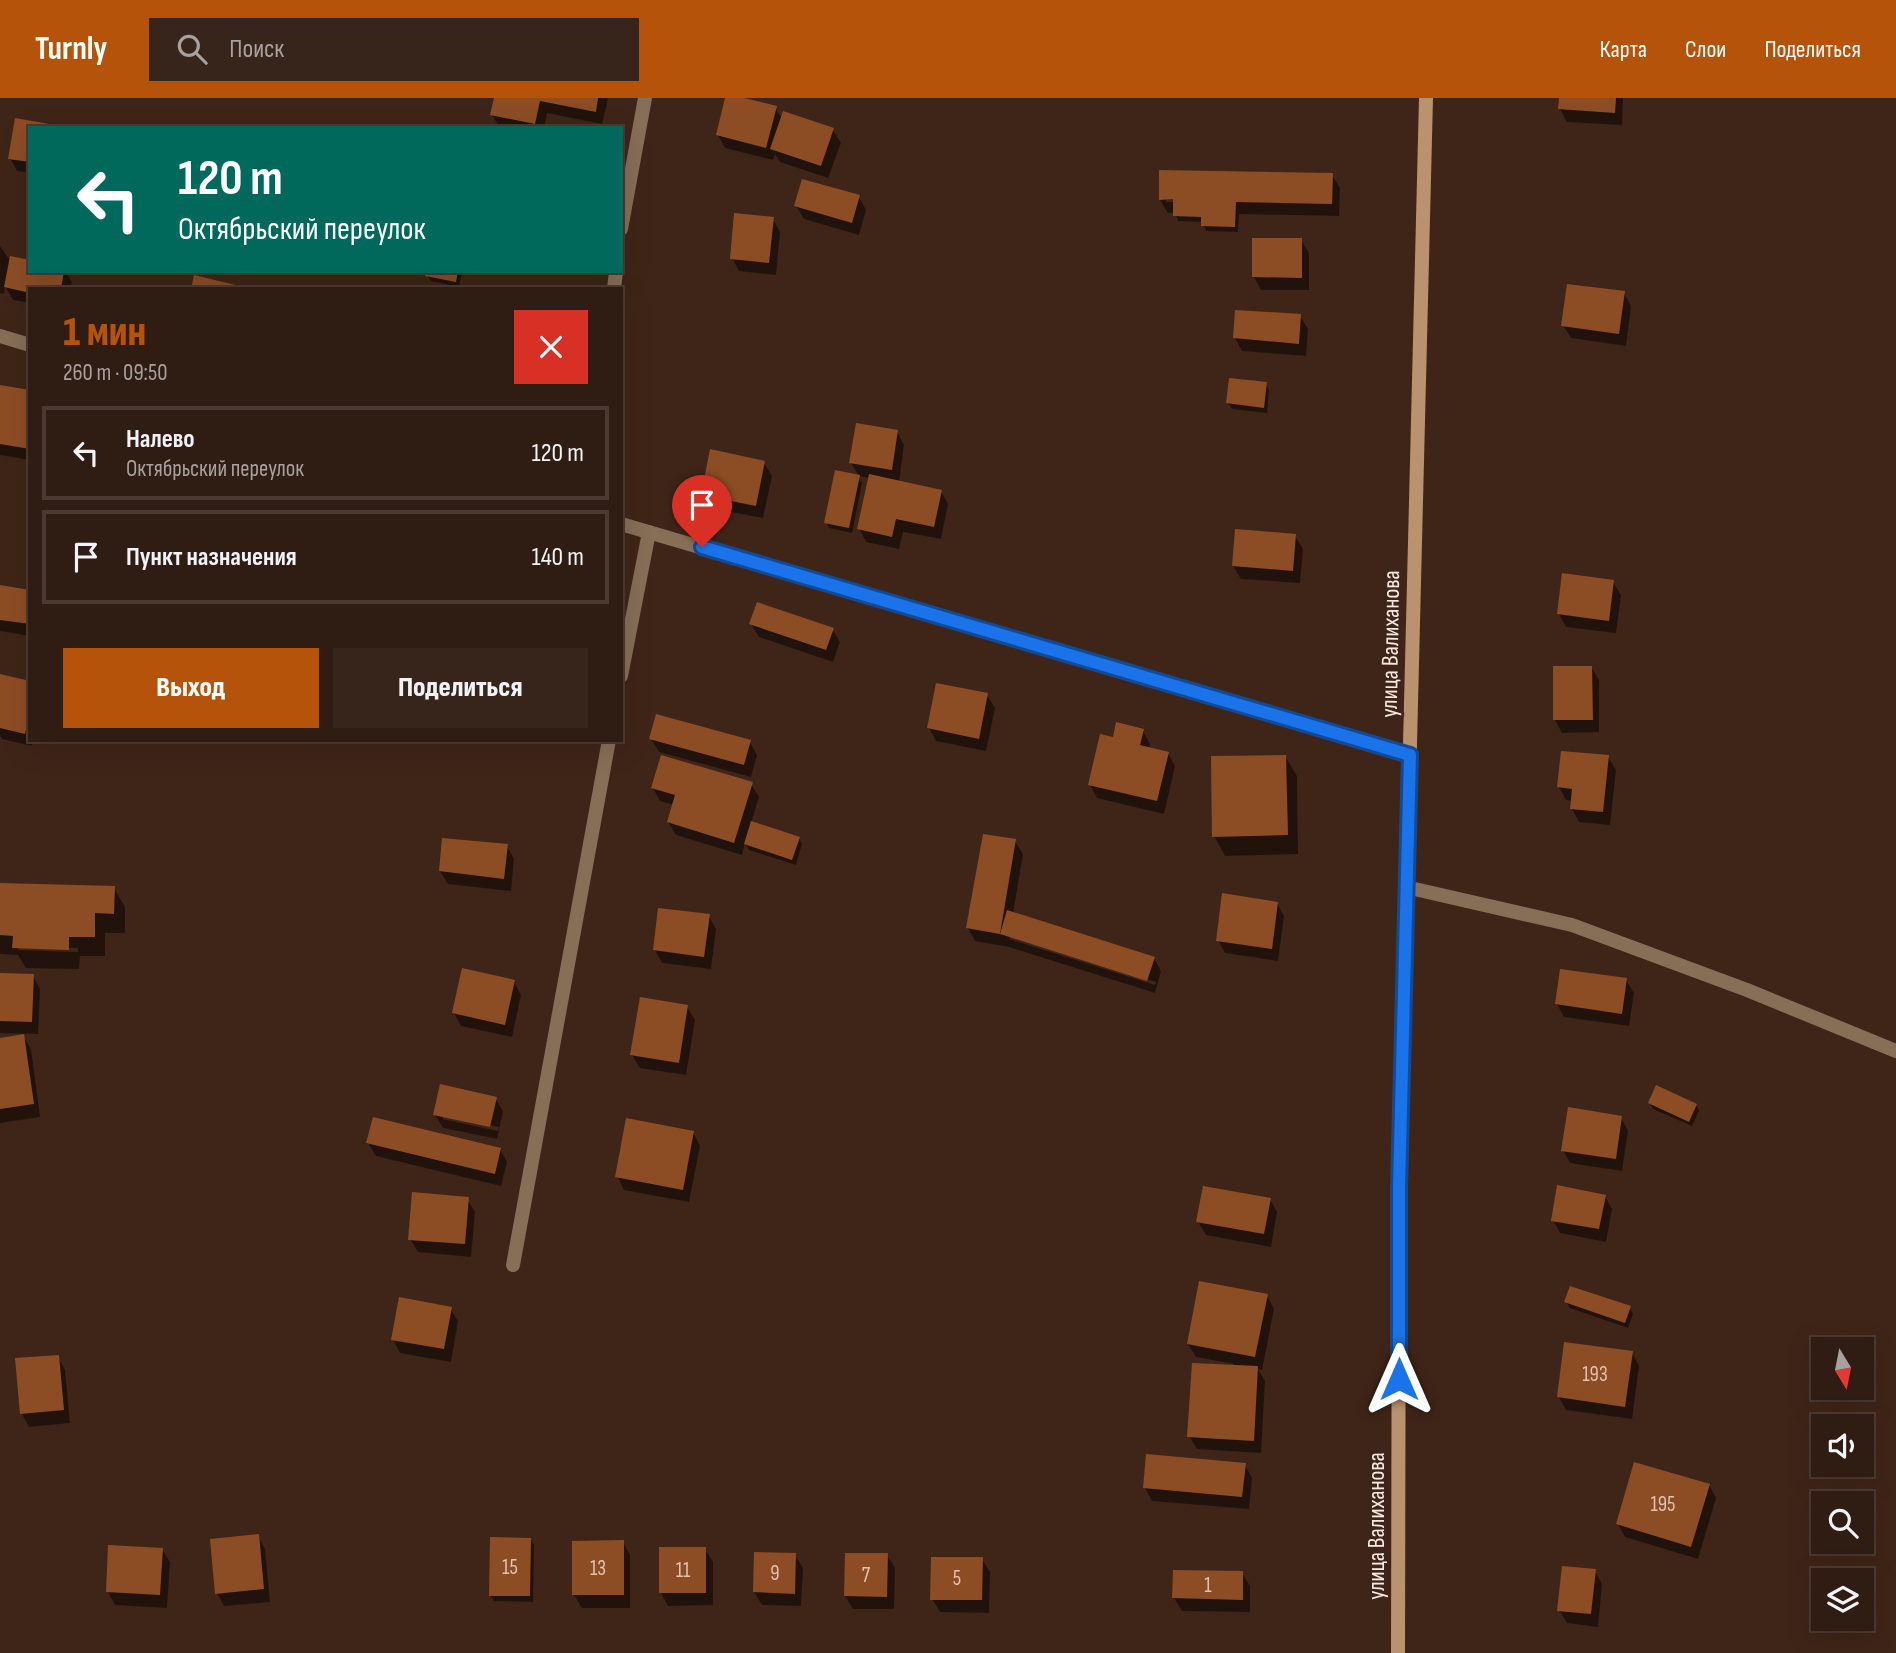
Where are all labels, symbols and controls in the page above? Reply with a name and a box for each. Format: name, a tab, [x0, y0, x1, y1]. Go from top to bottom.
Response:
search box	[149, 18, 639, 81]
text: Turnly	[35, 29, 107, 69]
icon: search	[173, 30, 211, 68]
text: Поиск	[229, 34, 284, 65]
text: Карта	[1600, 35, 1647, 64]
text: Слои	[1685, 35, 1726, 64]
text: Поделиться	[1764, 35, 1861, 64]
text: 120 m	[178, 150, 283, 209]
icon: left	[63, 154, 154, 245]
text: Октябрьский переулок	[178, 210, 426, 249]
text: 1 мин	[63, 307, 146, 358]
button: close	[514, 310, 588, 384]
text: 260 m · 09:50	[63, 359, 167, 387]
text: Налево	[126, 424, 195, 455]
icon: left	[67, 434, 105, 472]
text: 120 m	[531, 438, 584, 469]
text: Октябрьский переулок	[126, 455, 304, 483]
pin	[672, 475, 732, 547]
icon: arrive	[683, 486, 721, 524]
icon: arrive	[67, 538, 105, 576]
text: Пункт назначения	[126, 542, 297, 573]
text: 140 m	[532, 542, 584, 573]
street label: улица Валиханова	[1375, 570, 1406, 718]
button: Выход	[63, 648, 319, 728]
button: Поделиться	[333, 648, 588, 728]
north arrow	[1811, 1337, 1874, 1400]
map controls	[1811, 1337, 1874, 1631]
position arrow	[1362, 1342, 1436, 1416]
house number: 193	[1582, 1362, 1608, 1387]
button: sound	[1811, 1414, 1874, 1477]
street label: улица Валиханова	[1362, 1452, 1391, 1600]
button: search	[1811, 1491, 1874, 1554]
house number: 195	[1650, 1492, 1676, 1517]
house number: 15	[502, 1555, 518, 1580]
house number: 13	[590, 1556, 606, 1581]
house number: 11	[676, 1558, 691, 1583]
house number: 9	[770, 1561, 780, 1586]
house number: 7	[862, 1563, 871, 1588]
house number: 5	[953, 1566, 961, 1591]
button: layers	[1811, 1568, 1874, 1631]
house number: 1	[1204, 1573, 1212, 1598]

